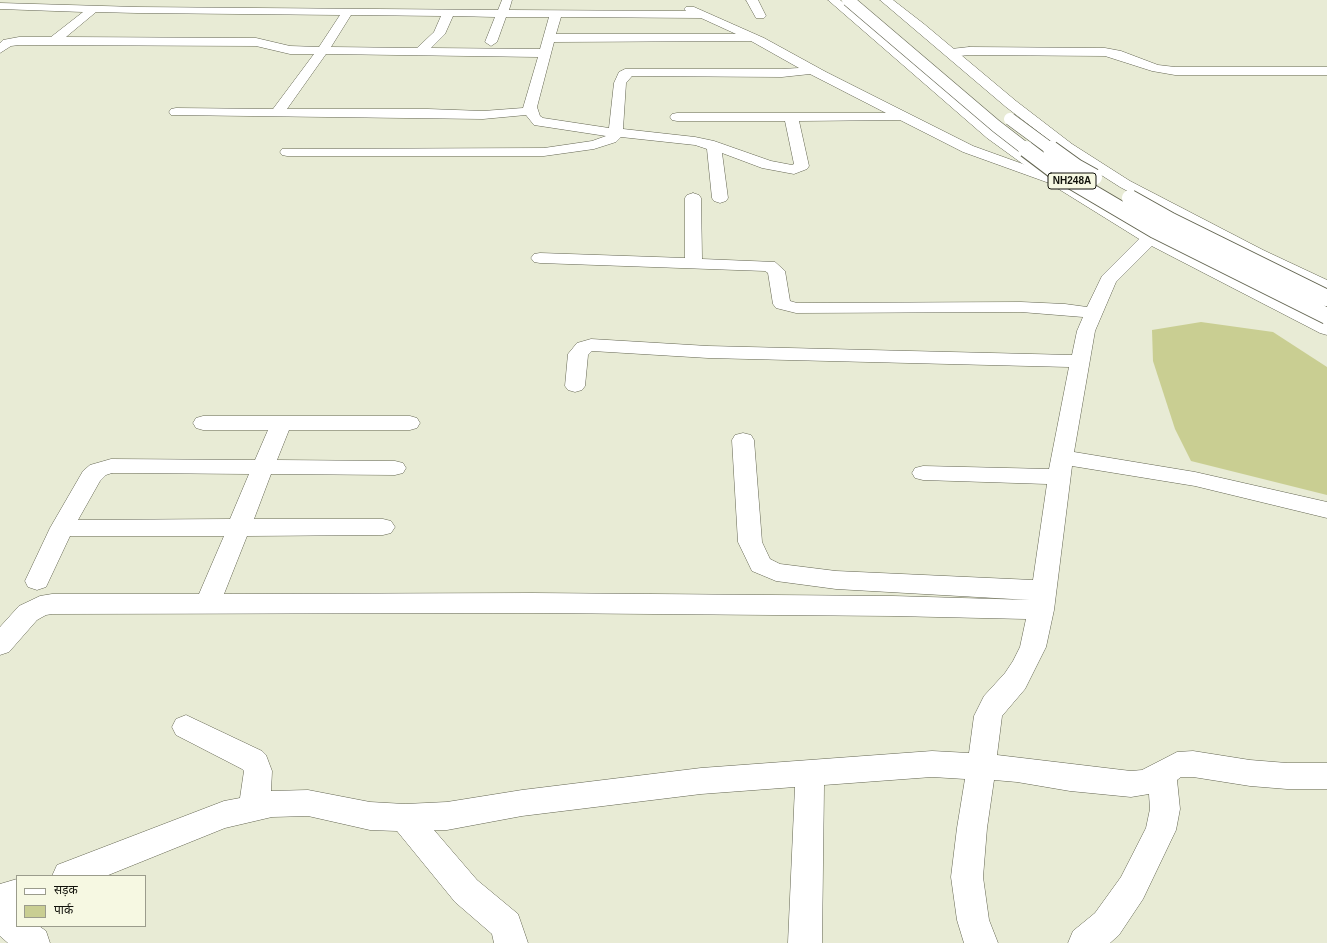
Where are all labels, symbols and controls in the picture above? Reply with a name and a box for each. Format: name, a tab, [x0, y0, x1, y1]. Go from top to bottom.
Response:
road number: NH248A	[1048, 173, 1096, 189]
legend	[16, 875, 146, 927]
text: सड़क	[54, 883, 78, 897]
text: पार्क	[54, 903, 73, 917]

